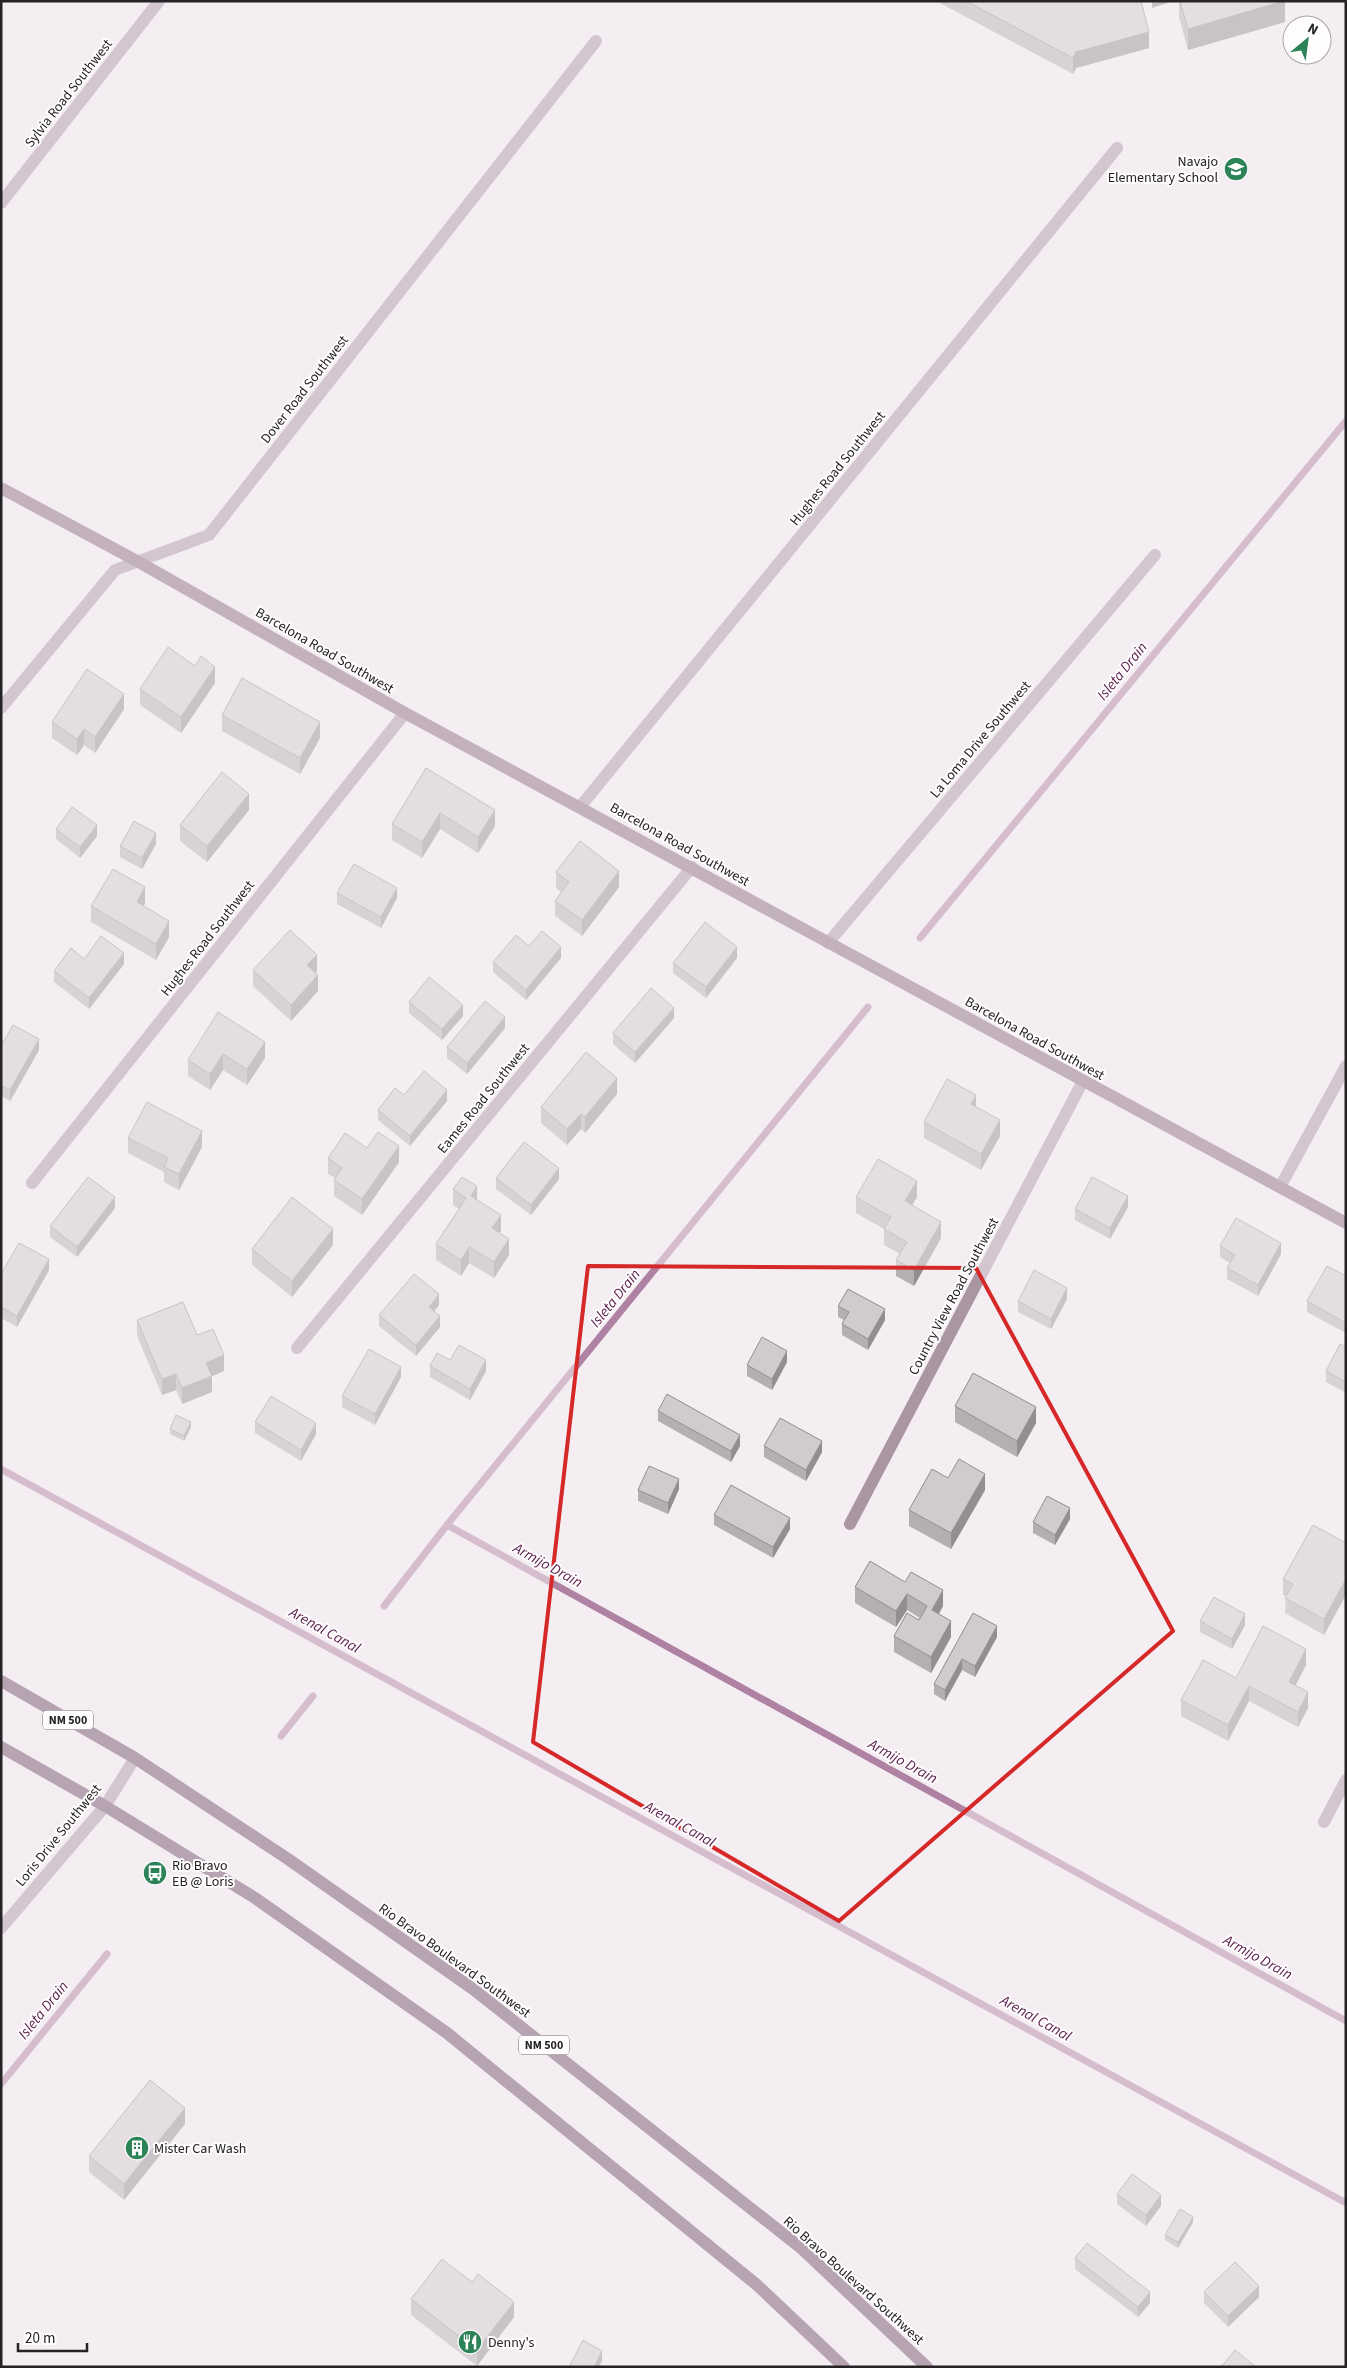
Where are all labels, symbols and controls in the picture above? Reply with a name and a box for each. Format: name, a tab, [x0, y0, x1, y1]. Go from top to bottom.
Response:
north arrow	[1282, 15, 1332, 65]
text: N	[1304, 19, 1322, 41]
street label: Sylvia Road Southwest	[20, 35, 118, 152]
place label: Navajo Elementary School	[1108, 152, 1218, 188]
school or university icon: Navajo Elementary School	[1223, 156, 1249, 182]
street label: Dover Road Southwest	[256, 331, 354, 448]
street label: Hughes Road Southwest	[785, 407, 890, 530]
street label: Barcelona Road Southwest	[252, 603, 398, 699]
water label: Isleta Drain	[1092, 638, 1152, 705]
street label: La Loma Drive Southwest	[926, 676, 1036, 803]
street label: Barcelona Road Southwest	[606, 798, 753, 892]
street label: Hughes Road Southwest	[156, 876, 260, 1001]
street label: Barcelona Road Southwest	[961, 992, 1108, 1086]
street label: Eames Road Southwest	[433, 1039, 535, 1158]
street label: Country View Road Southwest	[904, 1214, 1004, 1379]
water label: Isleta Drain	[585, 1265, 645, 1332]
water label: Armijo Drain	[509, 1537, 586, 1593]
water label: Arenal Canal	[285, 1602, 364, 1659]
road number: NM 500	[43, 1710, 93, 1730]
water label: Armijo Drain	[864, 1733, 941, 1789]
street label: Loris Drive Southwest	[11, 1780, 107, 1891]
water label: Arenal Canal	[640, 1796, 719, 1853]
place label: Rio Bravo EB @ Loris	[172, 1856, 234, 1892]
bus stop icon: Rio Bravo EB @ Loris	[142, 1860, 168, 1886]
street label: Rio Bravo Boulevard Southwest	[374, 1899, 535, 2023]
water label: Armijo Drain	[1219, 1929, 1296, 1985]
water label: Isleta Drain	[13, 1977, 73, 2044]
water label: Arenal Canal	[996, 1990, 1075, 2047]
road number: NM 500	[519, 2036, 569, 2054]
building icon: Mister Car Wash	[124, 2135, 150, 2161]
place label: Mister Car Wash	[154, 2139, 246, 2159]
street label: Rio Bravo Boulevard Southwest	[778, 2212, 928, 2350]
scale bar	[18, 2320, 86, 2352]
text: 20 m	[25, 2328, 55, 2349]
restaurant icon: Denny's	[457, 2329, 483, 2355]
place label: Denny's	[488, 2333, 535, 2353]

